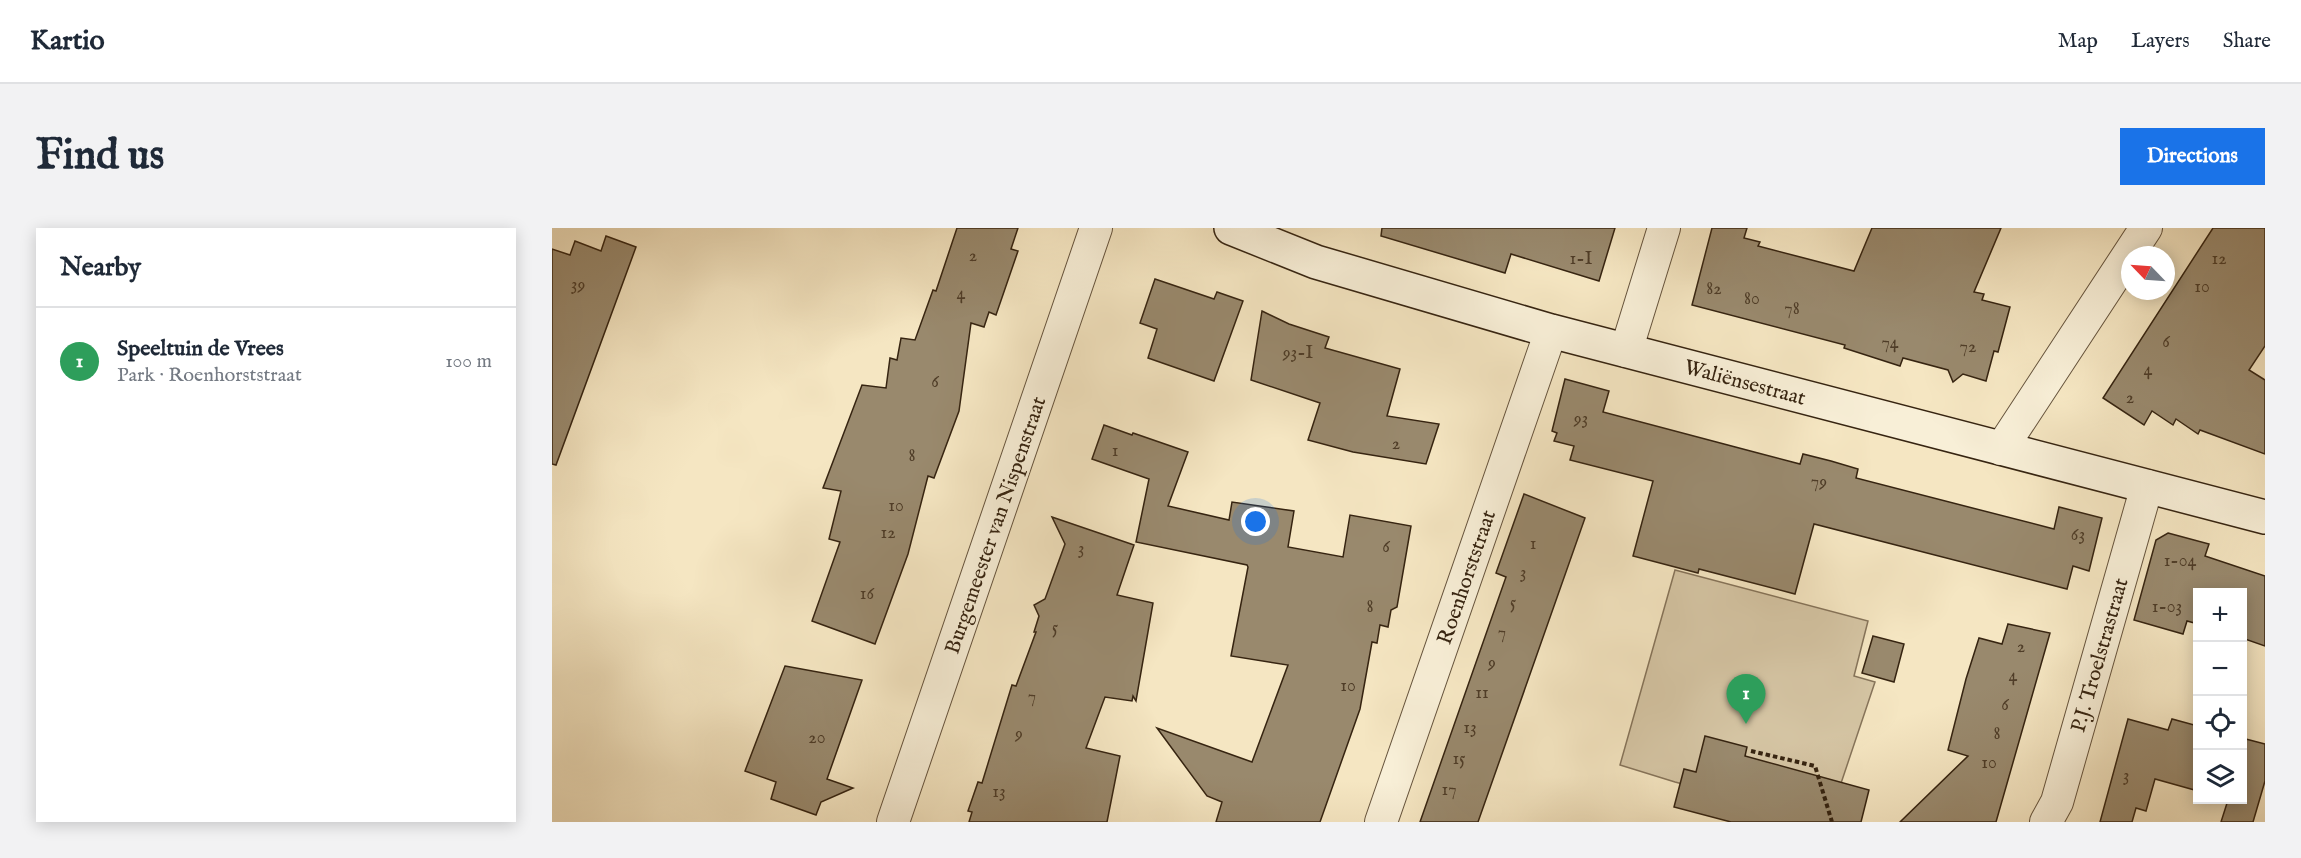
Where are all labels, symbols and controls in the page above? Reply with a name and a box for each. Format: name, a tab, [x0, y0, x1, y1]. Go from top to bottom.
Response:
text: Kartio	[30, 24, 105, 59]
text: Map	[2058, 28, 2098, 55]
text: Layers	[2131, 28, 2190, 55]
text: Share	[2223, 28, 2271, 55]
button: Directions	[2120, 128, 2265, 185]
text: Find us	[36, 130, 164, 183]
house number: 2	[969, 245, 977, 268]
north arrow	[2121, 246, 2175, 300]
house number: 1-I	[1570, 248, 1593, 271]
house number: 12	[2211, 248, 2227, 271]
text: Nearby	[60, 251, 141, 284]
house number: 39	[571, 274, 585, 297]
house number: 10	[2194, 276, 2210, 299]
house number: 82	[1706, 278, 1722, 301]
house number: 4	[957, 283, 966, 306]
house number: 80	[1744, 288, 1760, 311]
house number: 78	[1784, 298, 1800, 321]
house number: 6	[2162, 331, 2170, 354]
house number: 74	[1881, 332, 1899, 355]
text: Speeltuin de Vrees	[117, 335, 284, 363]
house number: 72	[1960, 336, 1976, 359]
house number: 93-I	[1282, 342, 1314, 365]
text: 1	[76, 349, 83, 374]
text: 100 m	[445, 349, 492, 374]
street label: Waliënsestraat	[1681, 354, 1808, 413]
house number: 4	[2144, 359, 2153, 382]
text: Park · Roenhorststraat	[117, 363, 302, 388]
house number: 6	[931, 371, 939, 394]
house number: 2	[2126, 387, 2134, 410]
street label: Burgemeester van Nispenstraat	[940, 393, 1053, 658]
house number: 93	[1573, 408, 1588, 431]
house number: 2	[1392, 433, 1400, 456]
house number: 1	[1112, 440, 1118, 463]
house number: 8	[908, 445, 916, 468]
house number: 79	[1811, 471, 1827, 494]
house number: 10	[888, 495, 904, 518]
your location	[1241, 507, 1270, 536]
street label: Roenhorststraat	[1432, 507, 1503, 648]
house number: 12	[880, 522, 896, 545]
house number: 63	[2071, 524, 2085, 547]
house number: 1	[1530, 533, 1536, 556]
house number: 6	[1382, 536, 1390, 559]
house number: 3	[1078, 538, 1084, 561]
house number: 1-04	[2164, 550, 2197, 573]
house number: 3	[1520, 562, 1526, 585]
street label: P.J. Troelstrastraat	[2066, 575, 2135, 736]
house number: 16	[860, 583, 875, 606]
map controls	[2193, 588, 2247, 804]
button: +	[2193, 588, 2247, 642]
house number: 5	[1510, 592, 1517, 615]
house number: 8	[1366, 596, 1374, 619]
house number: 1-03	[2152, 596, 2182, 619]
house number: 5	[1052, 617, 1059, 640]
house number: 7	[1498, 622, 1506, 645]
house number: 2	[2017, 636, 2025, 659]
button: −	[2193, 642, 2247, 696]
house number: 9	[1487, 652, 1496, 675]
house number: 4	[2009, 665, 2018, 688]
pin: 1	[1726, 674, 1766, 724]
house number: 10	[1340, 675, 1356, 698]
house number: 11	[1475, 682, 1489, 705]
house number: 7	[1028, 686, 1036, 709]
house number: 6	[2001, 694, 2009, 717]
button: locate	[2193, 696, 2247, 750]
house number: 13	[1463, 717, 1477, 740]
house number: 9	[1014, 723, 1023, 746]
house number: 8	[1993, 723, 2001, 746]
house number: 20	[808, 727, 826, 750]
house number: 15	[1452, 748, 1466, 771]
button: layers	[2193, 750, 2247, 804]
house number: 10	[1981, 752, 1997, 775]
house number: 3	[2123, 765, 2129, 788]
house number: 17	[1441, 779, 1457, 802]
house number: 13	[992, 781, 1006, 804]

